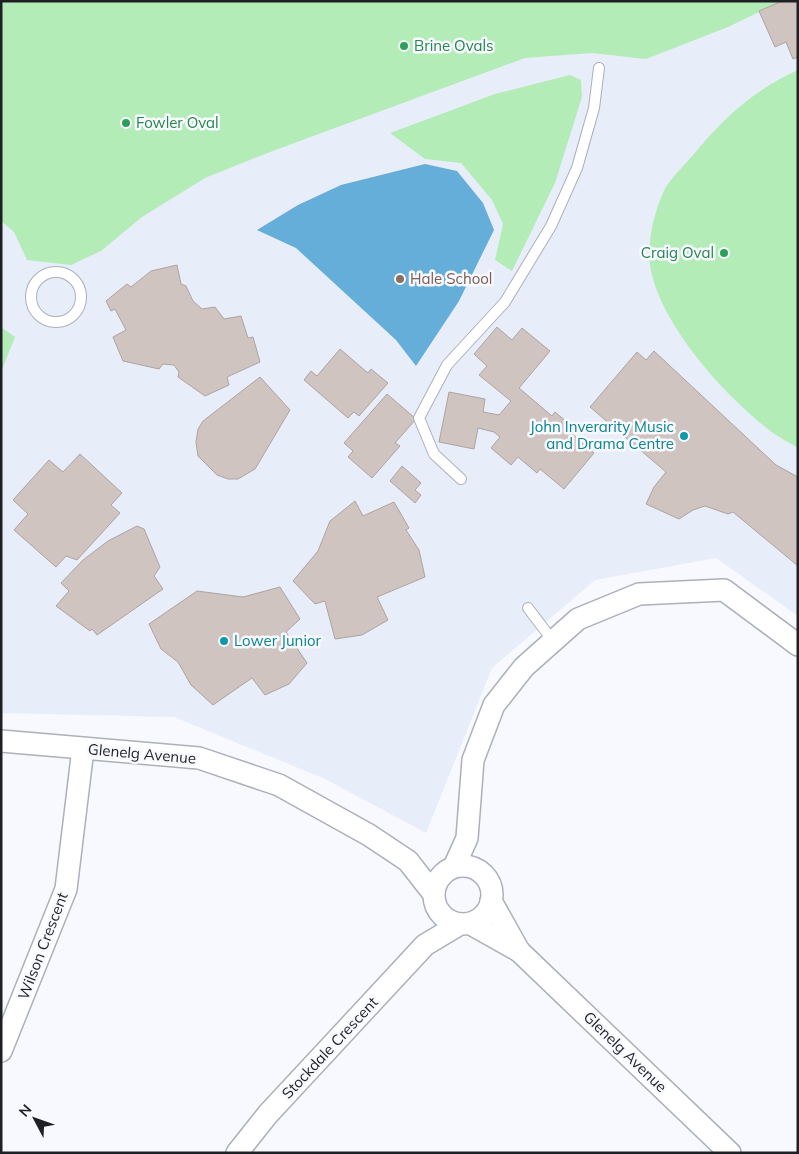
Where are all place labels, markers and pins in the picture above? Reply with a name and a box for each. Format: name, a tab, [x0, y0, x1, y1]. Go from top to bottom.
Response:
place label: Brine Ovals	[414, 36, 494, 55]
marker: Brine Ovals	[398, 40, 410, 52]
place label: Fowler Oval	[136, 113, 219, 132]
marker: Fowler Oval	[120, 117, 132, 129]
place label: Craig Oval	[641, 243, 714, 262]
marker: Craig Oval	[718, 247, 730, 259]
place label: Hale School	[410, 269, 492, 288]
marker: Hale School	[394, 273, 406, 285]
place label: John Inverarity Music and Drama Centre	[530, 417, 674, 453]
marker: John Inverarity Music and Drama Centre	[678, 430, 690, 442]
place label: Lower Junior	[234, 631, 322, 650]
marker: Lower Junior	[218, 635, 230, 647]

